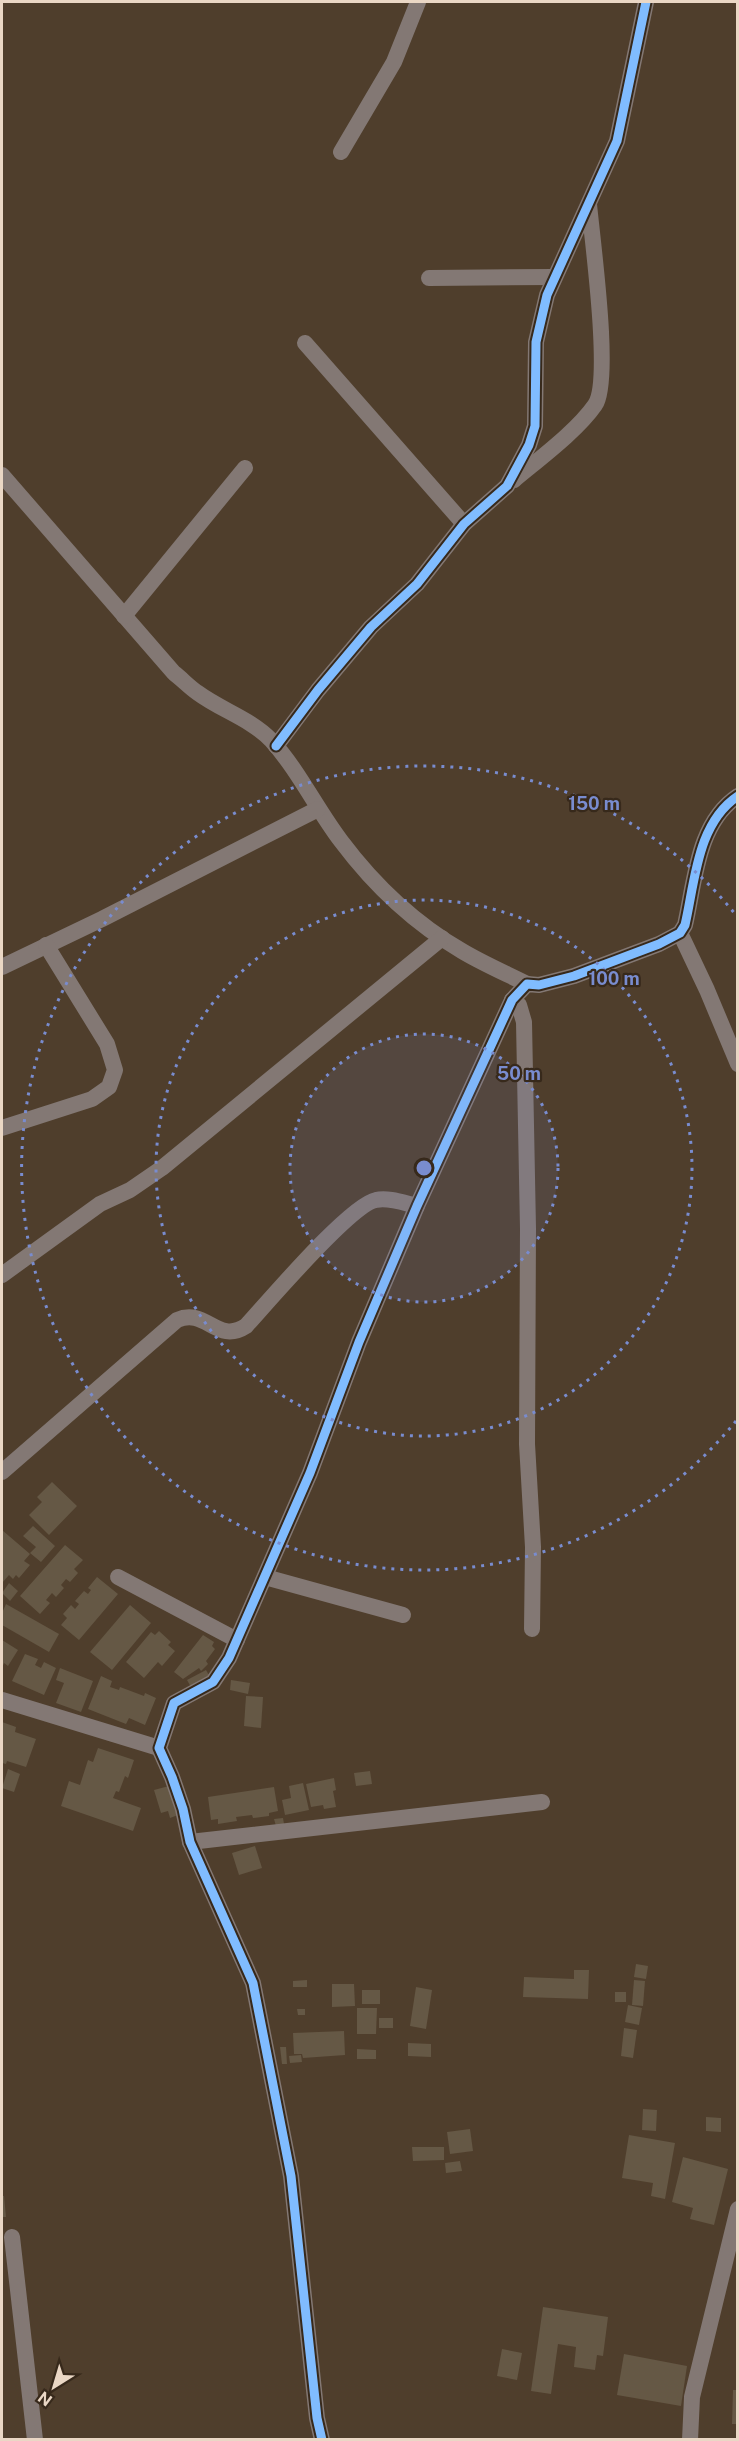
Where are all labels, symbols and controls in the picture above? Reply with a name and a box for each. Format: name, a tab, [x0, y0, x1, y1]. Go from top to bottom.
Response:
text: 150 m	[568, 793, 620, 814]
text: 100 m	[588, 968, 640, 989]
text: 50 m	[497, 1063, 541, 1084]
centre of rings	[414, 1158, 434, 1178]
north arrow	[24, 2357, 84, 2417]
text: N	[35, 2387, 56, 2410]

